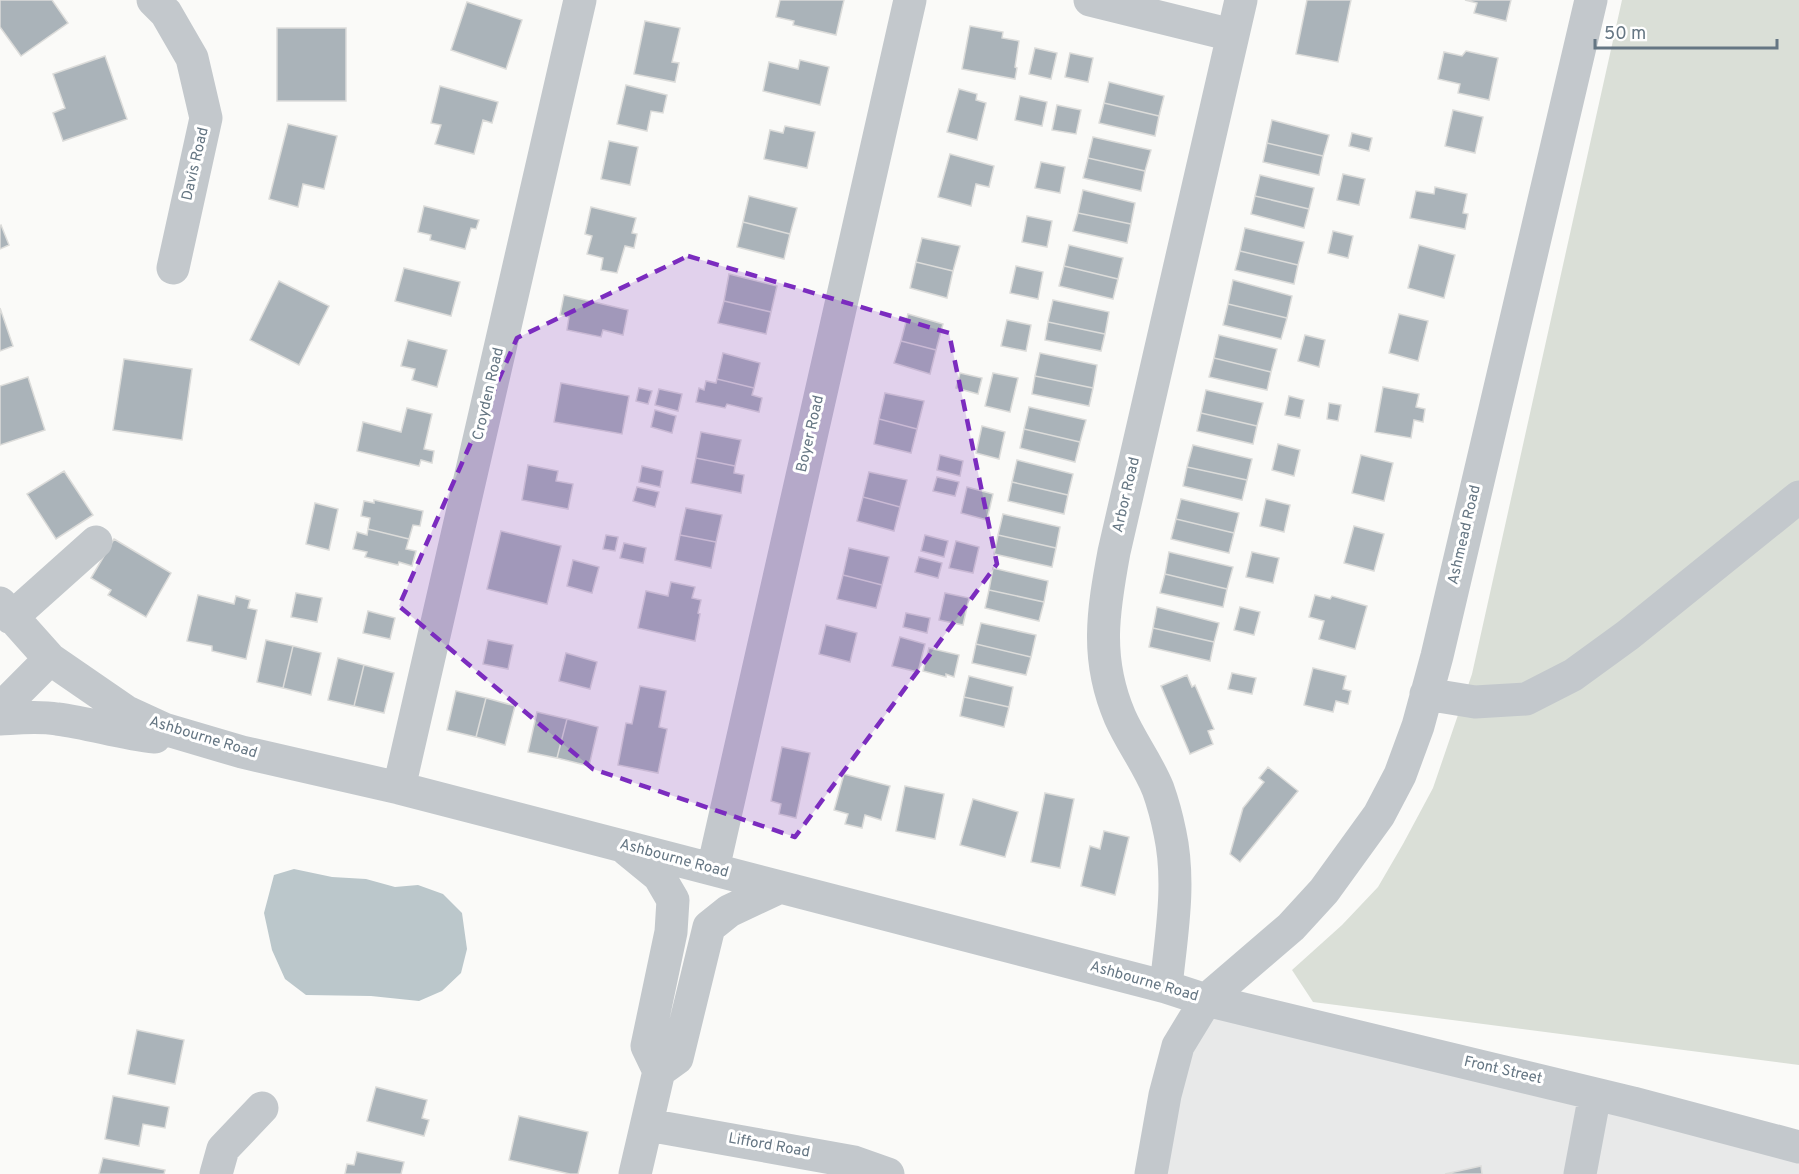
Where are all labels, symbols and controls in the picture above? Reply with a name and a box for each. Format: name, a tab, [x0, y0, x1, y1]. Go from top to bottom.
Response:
scale bar	[1595, 12, 1776, 50]
text: 50 m	[1604, 23, 1646, 46]
street label: Davis Road	[178, 126, 214, 202]
street label: Croyden Road	[469, 346, 509, 442]
street label: Boyer Road	[793, 394, 829, 474]
street label: Arbor Road	[1109, 455, 1145, 535]
street label: Ashmead Road	[1444, 483, 1486, 587]
street label: Ashbourne Road	[147, 713, 259, 763]
street label: Ashbourne Road	[617, 835, 731, 883]
street label: Ashbourne Road	[1088, 957, 1200, 1007]
street label: Front Street	[1462, 1053, 1544, 1089]
street label: Lifford Road	[727, 1129, 811, 1163]

